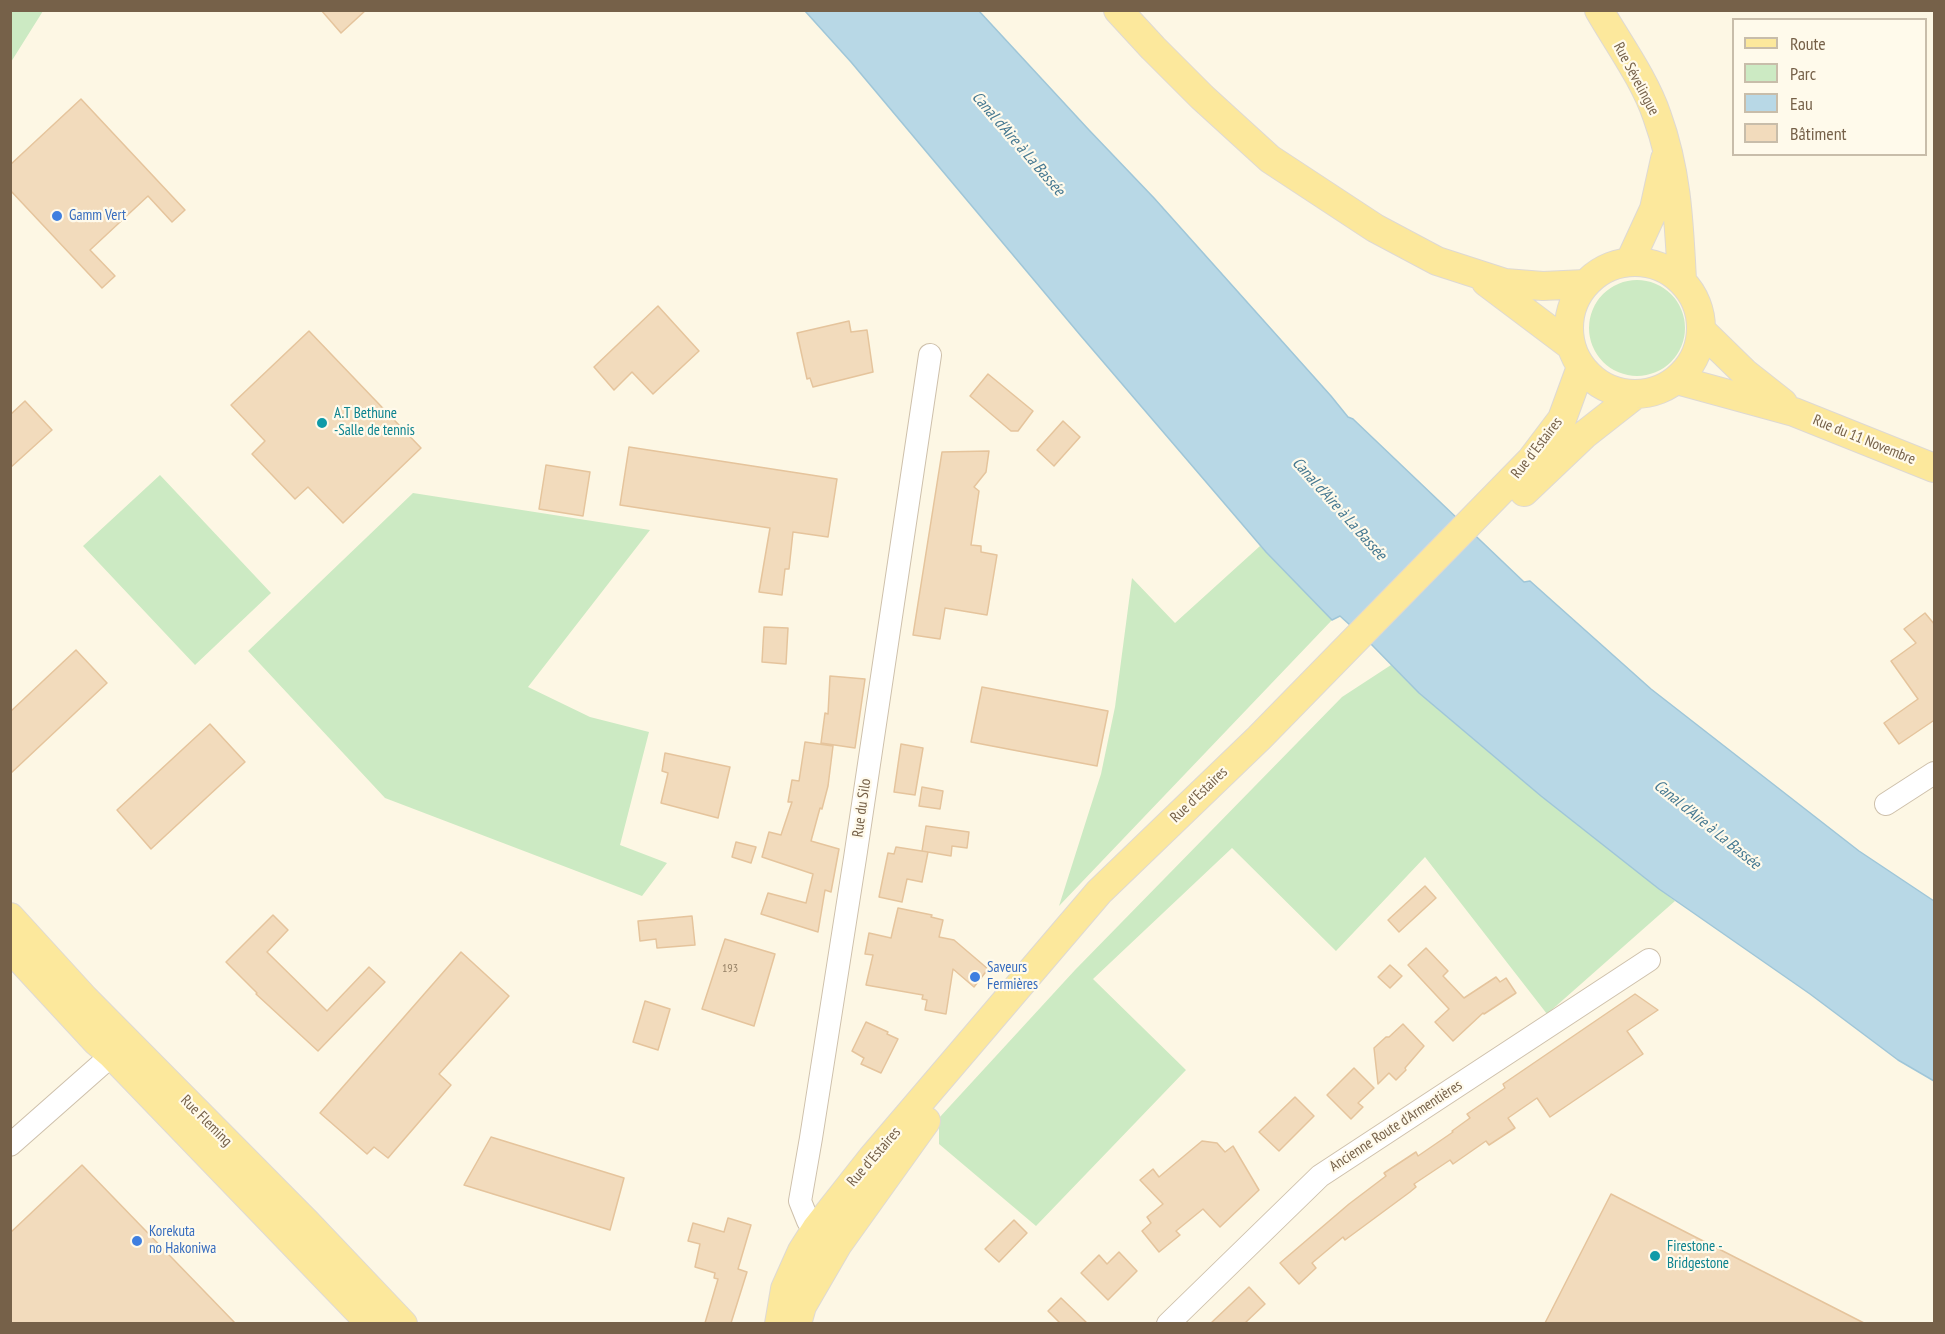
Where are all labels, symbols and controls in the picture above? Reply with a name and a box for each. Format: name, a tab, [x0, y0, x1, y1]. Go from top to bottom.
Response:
legend	[1732, 18, 1927, 156]
text: Route	[1790, 32, 1826, 55]
street label: Rue Sévelingue	[1609, 39, 1663, 119]
text: Parc	[1790, 62, 1816, 85]
water label: Canal d'Aire à La Bassée	[968, 88, 1068, 200]
text: Eau	[1790, 92, 1813, 115]
text: Bâtiment	[1790, 122, 1847, 145]
place label: Gamm Vert	[69, 207, 126, 225]
marker: Gamm Vert	[50, 209, 64, 223]
place label: A.T Bethune -Salle de tennis	[334, 405, 415, 440]
street label: Rue du 11 Novembre	[1810, 411, 1918, 469]
street label: Rue d'Estaires	[1508, 414, 1566, 482]
marker: A.T Bethune -Salle de tennis	[315, 416, 329, 430]
water label: Canal d'Aire à La Bassée	[1288, 454, 1390, 564]
street label: Rue d'Estaires	[1167, 763, 1231, 827]
water label: Canal d'Aire à La Bassée	[1650, 776, 1764, 874]
street label: Rue du Silo	[849, 778, 875, 838]
place label: Saveurs Fermières	[987, 959, 1038, 994]
house number: 193	[722, 962, 738, 976]
marker: Saveurs Fermières	[968, 970, 982, 984]
street label: Ancienne Route d'Armentières	[1326, 1076, 1466, 1176]
street label: Rue Fleming	[177, 1092, 235, 1150]
street label: Rue d'Estaires	[843, 1124, 905, 1190]
place label: Korekuta no Hakoniwa	[149, 1223, 216, 1258]
marker: Korekuta no Hakoniwa	[130, 1234, 144, 1248]
place label: Firestone - Bridgestone	[1667, 1238, 1729, 1273]
marker: Firestone - Bridgestone	[1648, 1249, 1662, 1263]

